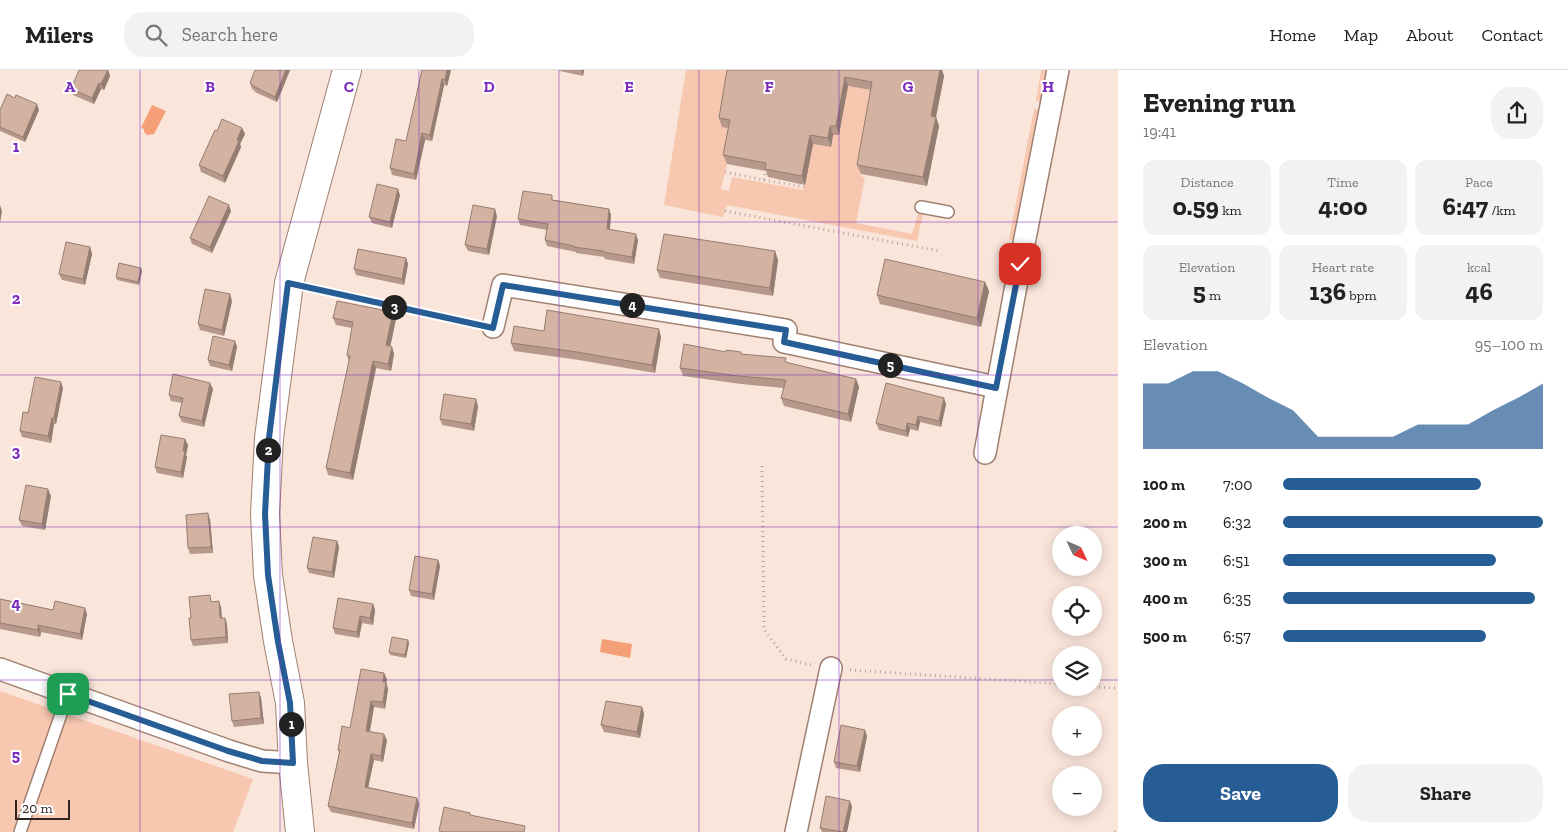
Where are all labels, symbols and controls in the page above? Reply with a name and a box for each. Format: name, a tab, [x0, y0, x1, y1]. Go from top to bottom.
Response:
search box	[124, 12, 474, 57]
text: Milers	[25, 20, 94, 49]
icon: search	[142, 21, 170, 49]
text: Search here	[182, 23, 278, 46]
text: Home	[1269, 24, 1316, 46]
text: Map	[1344, 24, 1378, 46]
text: About	[1406, 24, 1453, 46]
text: Contact	[1481, 24, 1543, 46]
text: A	[65, 77, 76, 96]
text: B	[205, 77, 215, 96]
text: C	[344, 77, 354, 96]
text: D	[483, 77, 495, 96]
text: E	[624, 77, 634, 96]
text: F	[764, 77, 774, 96]
text: G	[903, 77, 914, 96]
text: H	[1042, 77, 1054, 96]
text: Evening run	[1143, 86, 1296, 119]
button: share	[1491, 87, 1543, 139]
text: 19:41	[1143, 122, 1176, 141]
text: 1	[13, 137, 20, 156]
text: Distance	[1181, 174, 1233, 191]
text: Time	[1327, 174, 1359, 191]
text: Pace	[1465, 174, 1493, 191]
text: 0.59	[1172, 191, 1219, 221]
text: 4:00	[1318, 191, 1368, 221]
text: 6:47	[1442, 191, 1488, 221]
text: km	[1219, 202, 1242, 219]
text: /km	[1488, 202, 1516, 219]
pin	[999, 243, 1041, 285]
icon: check	[1006, 250, 1034, 278]
text: Elevation	[1179, 259, 1235, 276]
text: Heart rate	[1312, 259, 1374, 276]
text: kcal	[1467, 259, 1491, 276]
text: 5	[1193, 276, 1206, 306]
text: 136	[1309, 276, 1346, 306]
text: 46	[1465, 276, 1493, 306]
text: m	[1206, 287, 1221, 304]
text: bpm	[1346, 287, 1377, 304]
text: 2	[12, 289, 21, 308]
pin: 4	[620, 292, 644, 318]
pin: 3	[382, 294, 406, 320]
text: 4	[629, 297, 636, 314]
text: 3	[391, 299, 398, 316]
text: Elevation	[1143, 335, 1208, 354]
text: 95–100 m	[1475, 335, 1543, 354]
pin: 5	[878, 352, 902, 378]
text: 5	[887, 357, 894, 374]
pin: 2	[256, 438, 280, 462]
text: 3	[12, 442, 21, 461]
text: 2	[265, 442, 272, 459]
text: 100 m	[1143, 475, 1185, 494]
text: 7:00	[1223, 475, 1253, 494]
text: 200 m	[1143, 513, 1187, 532]
text: 6:32	[1223, 513, 1251, 532]
north arrow	[1052, 526, 1102, 576]
map controls	[1052, 526, 1102, 816]
text: 300 m	[1143, 551, 1187, 570]
text: 6:51	[1223, 551, 1249, 570]
button: locate	[1052, 586, 1102, 636]
text: 400 m	[1143, 589, 1188, 608]
text: 6:35	[1223, 589, 1251, 608]
text: 4	[11, 594, 21, 613]
text: 500 m	[1143, 627, 1187, 646]
text: 6:57	[1223, 627, 1251, 646]
button: layers	[1052, 646, 1102, 696]
pin	[47, 673, 89, 715]
icon: arrive	[54, 680, 82, 708]
button: +	[1052, 706, 1102, 756]
pin: 1	[278, 712, 304, 736]
text: 1	[289, 716, 294, 733]
text: 5	[12, 746, 20, 765]
button: Save	[1143, 764, 1338, 822]
button: Share	[1348, 764, 1543, 822]
button: −	[1052, 766, 1102, 816]
scale bar	[15, 797, 70, 820]
text: 20 m	[22, 800, 53, 817]

